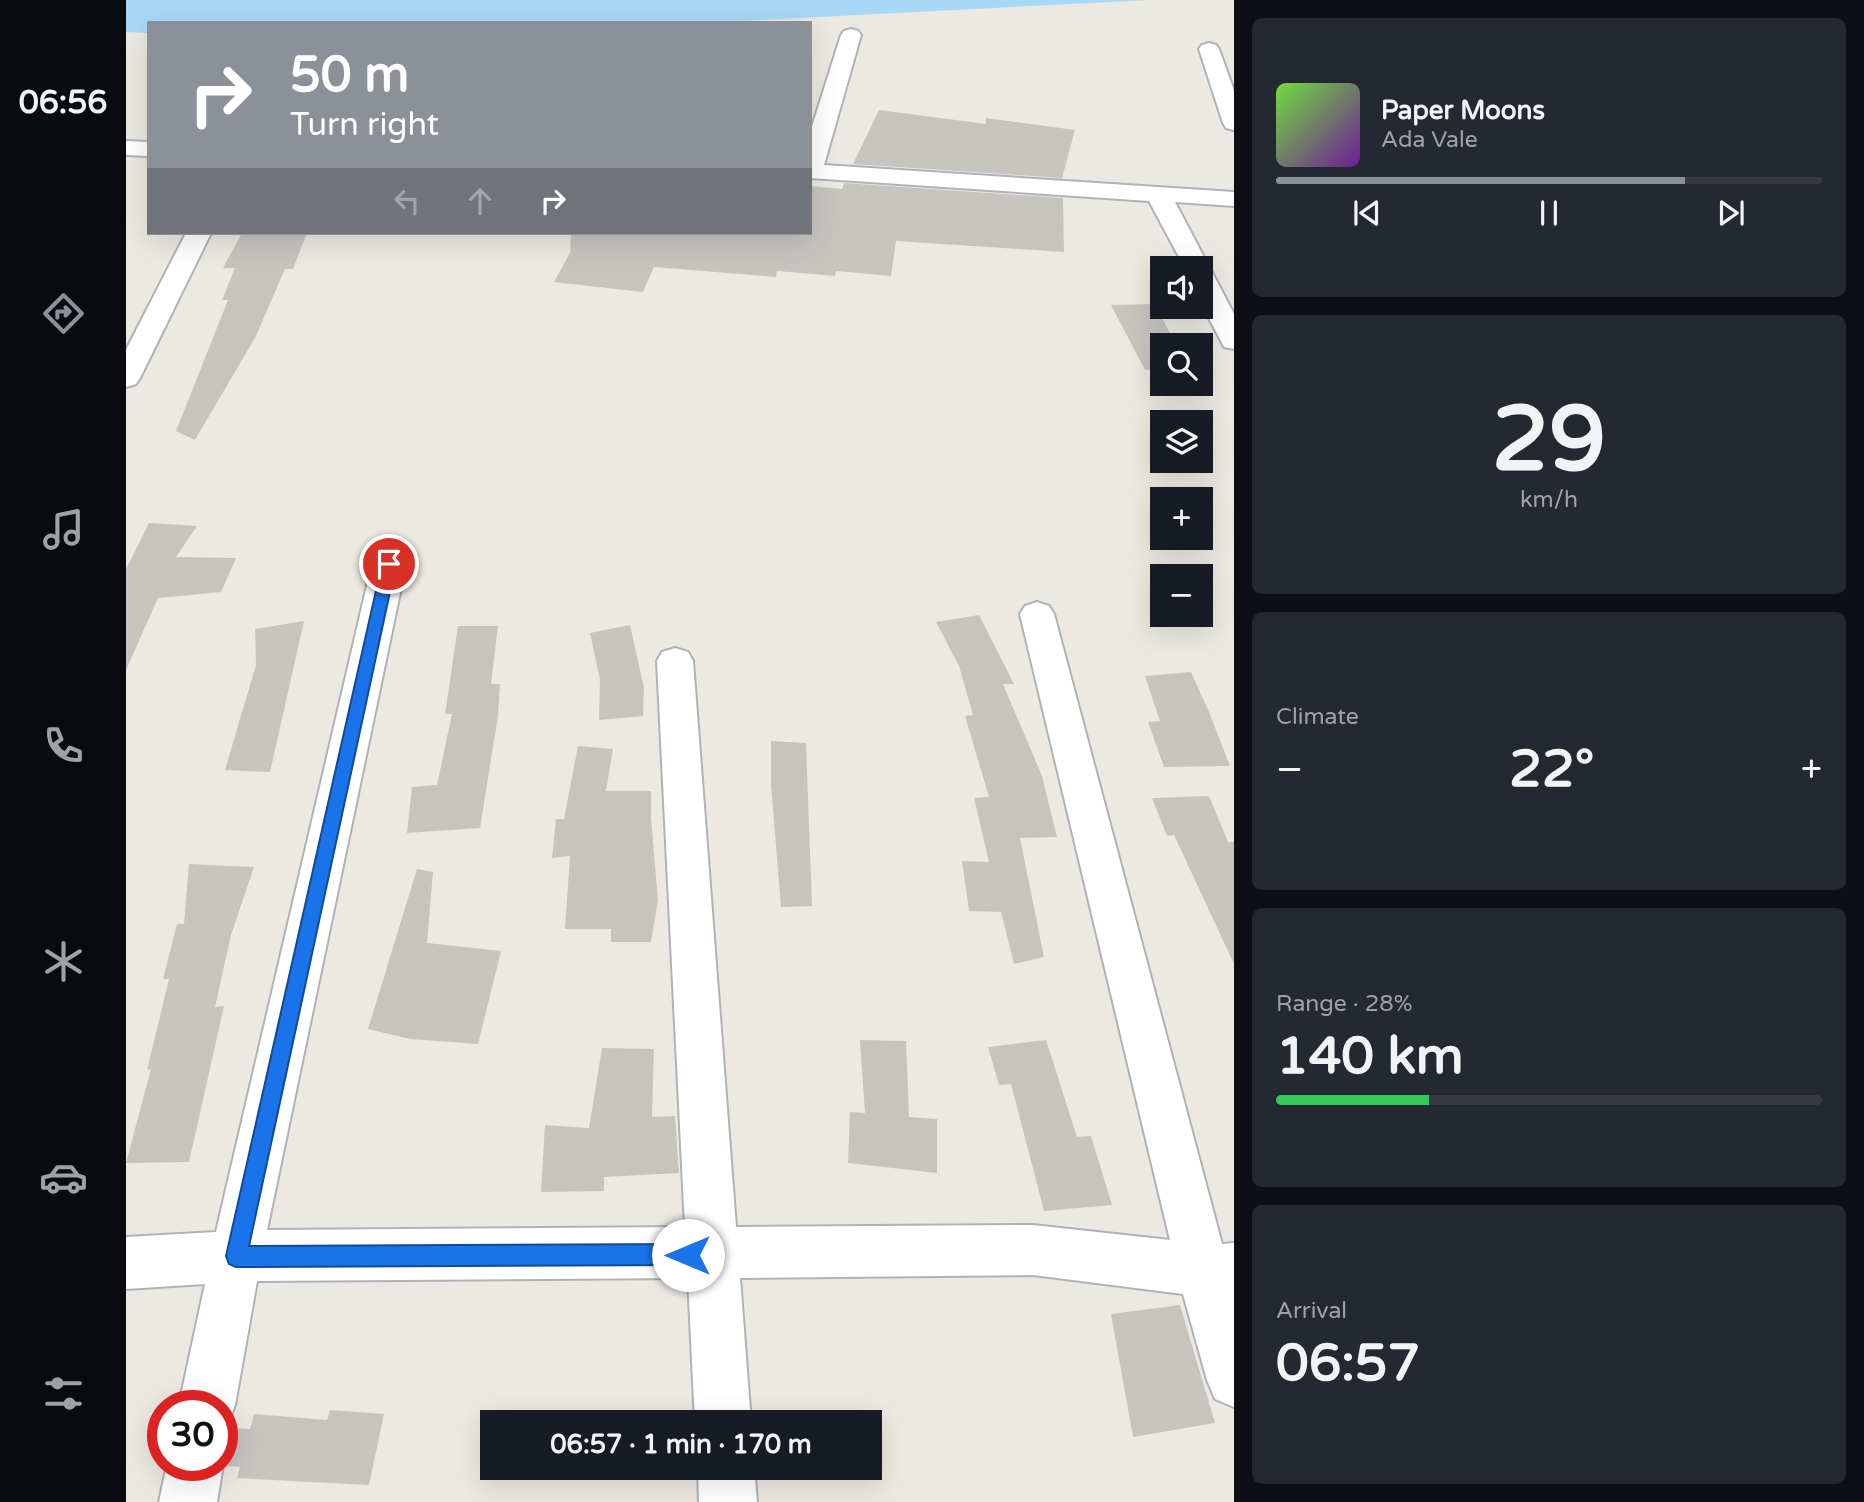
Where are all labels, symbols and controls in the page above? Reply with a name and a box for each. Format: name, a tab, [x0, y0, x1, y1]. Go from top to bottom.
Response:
text: 50 m	[290, 46, 409, 105]
icon: right	[175, 49, 266, 140]
text: 06:56	[19, 84, 107, 122]
text: Paper Moons	[1381, 95, 1545, 126]
text: Turn right	[290, 106, 439, 144]
text: Ada Vale	[1381, 126, 1478, 154]
icon: left	[388, 182, 426, 220]
icon: ahead	[461, 182, 499, 220]
icon: right	[534, 182, 572, 220]
icon: previous	[1348, 194, 1386, 232]
icon: pause	[1530, 194, 1568, 232]
icon: next	[1712, 194, 1750, 232]
map controls	[1150, 256, 1213, 627]
button: sound	[1150, 256, 1213, 319]
icon: directions	[39, 289, 88, 338]
button: search	[1150, 333, 1213, 396]
text: 29	[1492, 385, 1606, 495]
button: layers	[1150, 410, 1213, 473]
text: km/h	[1520, 486, 1578, 514]
button: +	[1150, 487, 1213, 550]
icon: music	[39, 505, 88, 554]
pin	[359, 534, 419, 594]
icon: arrive	[370, 545, 408, 583]
button: −	[1150, 564, 1213, 627]
text: Climate	[1276, 703, 1359, 731]
icon: phone	[39, 721, 88, 770]
text: 22°	[1509, 738, 1594, 801]
text: −	[1276, 747, 1303, 793]
text: +	[1801, 747, 1822, 793]
icon: climate	[39, 937, 88, 986]
text: Range · 28%	[1276, 990, 1412, 1018]
text: 140 km	[1276, 1025, 1464, 1088]
icon: car	[39, 1153, 88, 1202]
position arrow	[651, 1218, 725, 1292]
text: Arrival	[1276, 1297, 1347, 1325]
text: 06:57	[1276, 1332, 1420, 1395]
icon: filters	[39, 1369, 88, 1418]
speed limit sign: 30	[147, 1390, 238, 1481]
text: 06:57 · 1 min · 170 m	[550, 1429, 812, 1460]

